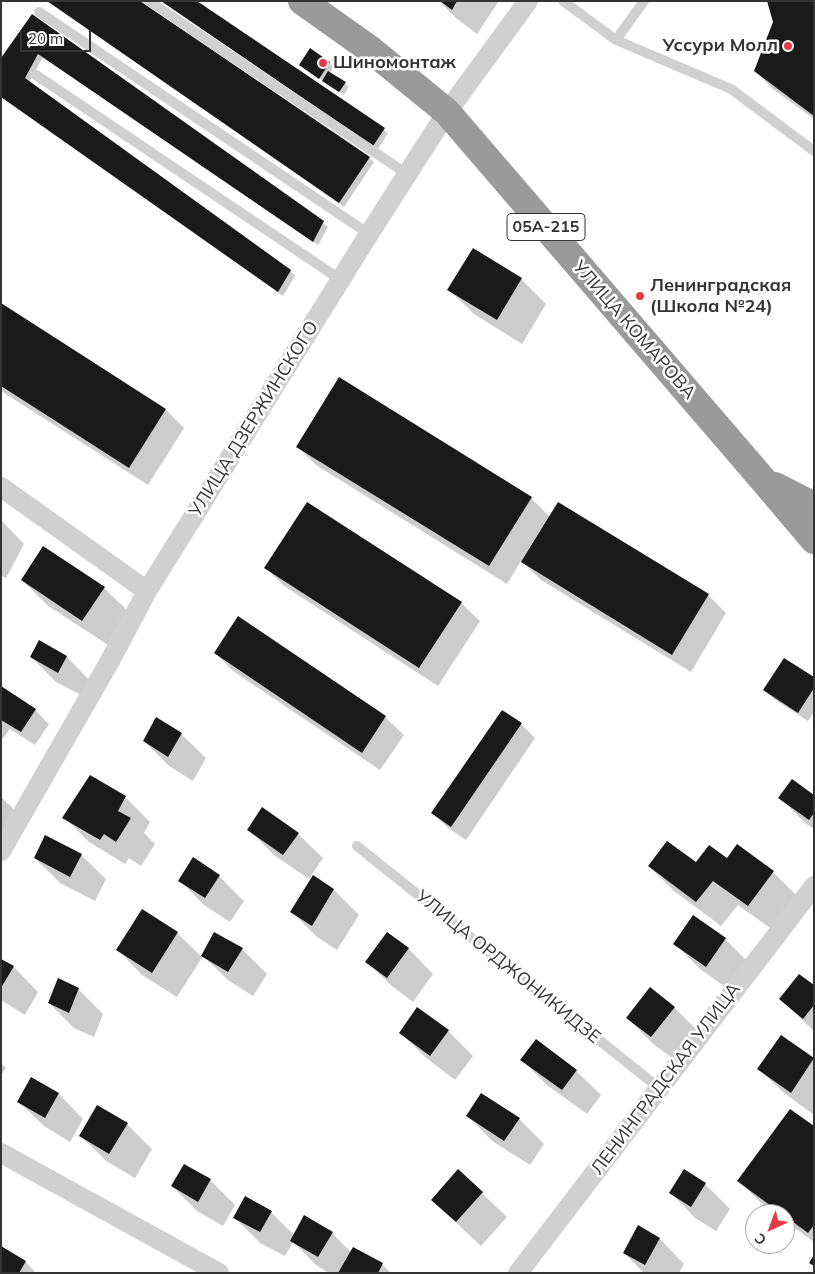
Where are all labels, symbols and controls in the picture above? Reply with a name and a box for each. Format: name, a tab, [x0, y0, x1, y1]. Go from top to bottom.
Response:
scale bar	[22, 20, 94, 52]
text: 20 m	[28, 29, 63, 48]
place label: Уссури Молл	[663, 35, 778, 57]
marker: Уссури Молл	[782, 40, 794, 52]
place label: Шиномонтаж	[333, 52, 456, 74]
marker: Шиномонтаж	[317, 57, 329, 69]
road number: 05А-215	[507, 213, 585, 240]
street label: УЛИЦА КОМАРОВА	[568, 256, 700, 404]
place label: Ленинградская (Школа №24)	[650, 275, 791, 318]
marker: Ленинградская (Школа №24)	[634, 290, 646, 302]
street label: УЛИЦА ДЗЕРЖИНСКОГО	[185, 317, 323, 521]
street label: УЛИЦА ОРДЖОНИКИДЗЕ	[411, 886, 605, 1048]
street label: ЛЕНИНГРАДСКАЯ УЛИЦА	[587, 979, 745, 1179]
north arrow	[745, 1204, 795, 1254]
text: С	[751, 1229, 770, 1249]

